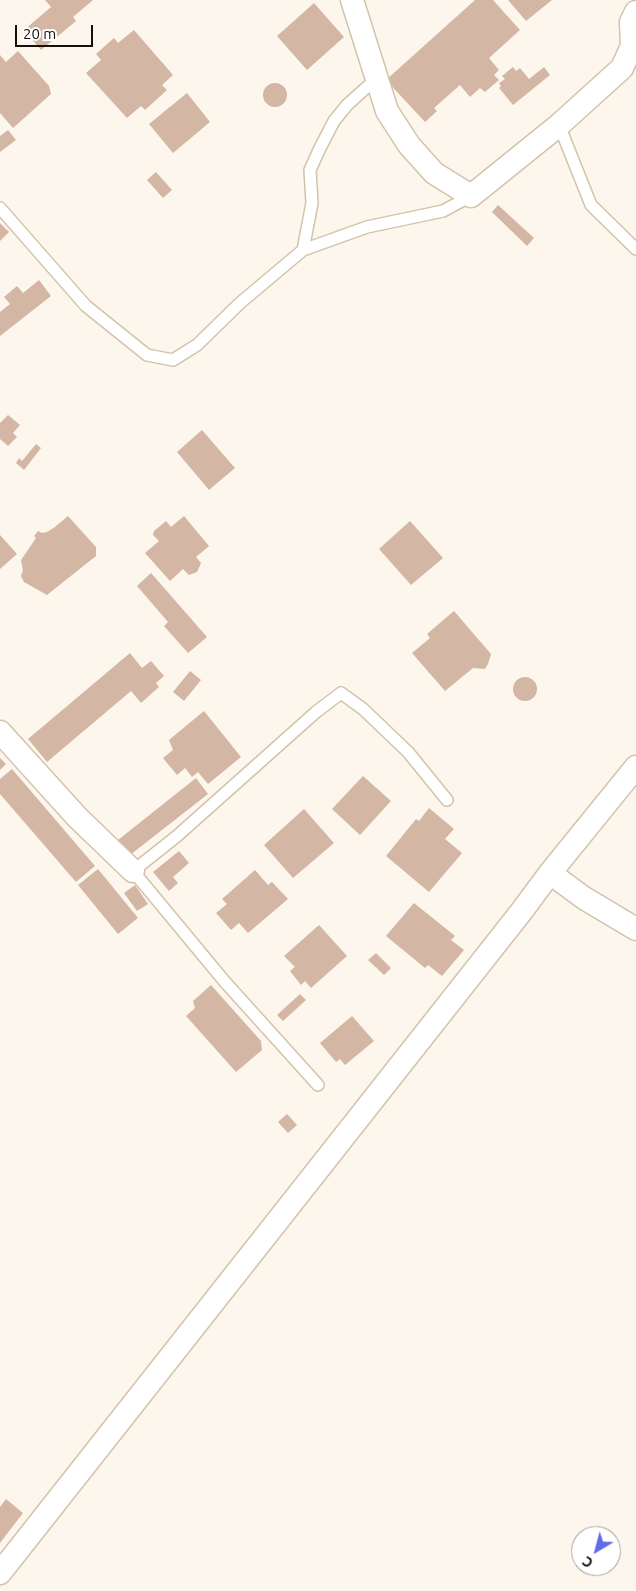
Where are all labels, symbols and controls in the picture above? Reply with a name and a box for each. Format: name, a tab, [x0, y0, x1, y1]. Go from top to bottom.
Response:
scale bar	[18, 15, 95, 47]
text: 20 m	[23, 25, 56, 42]
north arrow	[571, 1526, 621, 1576]
text: С	[579, 1553, 596, 1571]

